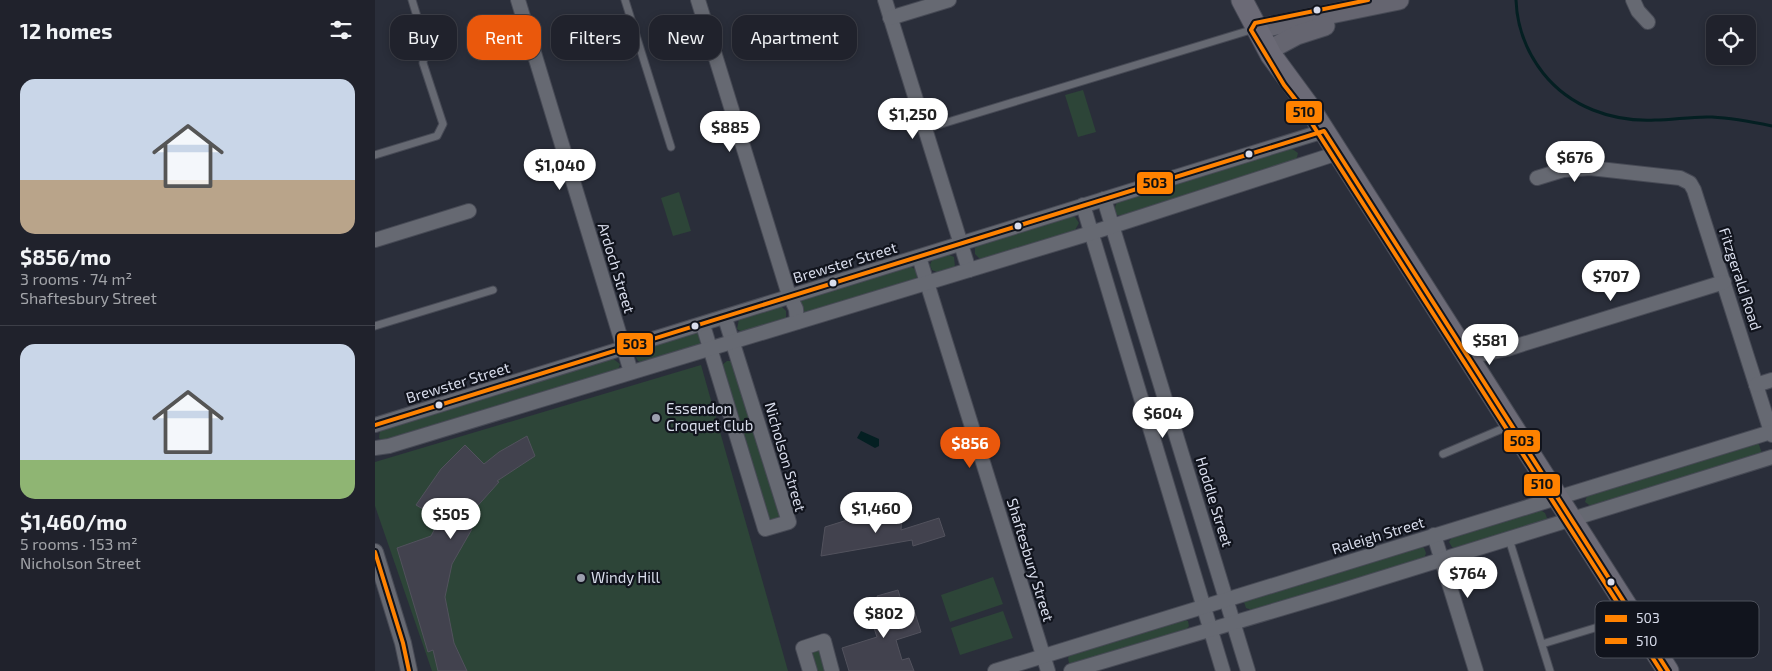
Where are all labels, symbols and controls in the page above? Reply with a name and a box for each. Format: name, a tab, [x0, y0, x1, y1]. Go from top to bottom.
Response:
unlabelled marker	[1312, 5, 1322, 15]
chip: Buy	[390, 15, 457, 60]
chip: Rent	[467, 15, 541, 60]
chip: Filters	[551, 15, 639, 60]
chip: New	[649, 15, 722, 60]
chip: Apartment	[732, 15, 857, 60]
map controls	[1706, 15, 1756, 65]
button: locate	[1706, 15, 1756, 65]
icon: filters	[327, 16, 355, 44]
text: 12 homes	[20, 18, 112, 43]
pin: $1,250	[872, 98, 954, 140]
line badge: 510	[1285, 100, 1323, 124]
text: 510	[1293, 103, 1315, 120]
text: $1,250	[889, 104, 937, 123]
pin: $885	[700, 110, 760, 153]
icon: home	[143, 111, 233, 201]
text: $885	[711, 117, 749, 136]
pin: $676	[1545, 140, 1605, 183]
text: $676	[1557, 147, 1593, 166]
pin: $1,040	[519, 148, 601, 191]
unlabelled marker	[1244, 149, 1254, 159]
text: $1,040	[535, 155, 585, 174]
line badge: 503	[1136, 171, 1174, 195]
text: 503	[1143, 174, 1167, 191]
street label: Ardoch Street	[595, 220, 639, 315]
unlabelled marker	[1013, 221, 1023, 231]
street label: Fitzgerald Road	[1716, 225, 1766, 332]
street label: Brewster Street	[791, 238, 899, 286]
text: $856/mo	[20, 244, 111, 269]
pin: $707	[1581, 260, 1641, 302]
text: $707	[1593, 266, 1629, 285]
text: 3 rooms · 74 m²	[20, 269, 132, 288]
unlabelled marker	[828, 278, 838, 288]
text: Shaftesbury Street	[20, 288, 157, 307]
unlabelled marker	[690, 321, 700, 331]
pin: $581	[1460, 324, 1520, 366]
text: $581	[1473, 330, 1508, 349]
line badge: 503	[616, 332, 654, 356]
text: 503	[623, 335, 647, 352]
street label: Brewster Street	[404, 358, 512, 406]
icon: home	[143, 377, 233, 467]
pin: $604	[1133, 396, 1193, 439]
place label: Essendon Croquet Club	[666, 399, 753, 434]
unlabelled marker	[434, 400, 444, 410]
street label: Nicholson Street	[762, 400, 810, 514]
text: $604	[1143, 403, 1183, 422]
marker: Essendon Croquet Club	[650, 412, 662, 424]
pin: $856	[940, 426, 1000, 469]
line badge: 503	[1503, 429, 1541, 453]
text: 503	[1510, 432, 1534, 449]
text: $856	[951, 433, 989, 452]
street label: Hoddle Street	[1193, 454, 1237, 549]
line badge: 510	[1523, 473, 1561, 497]
text: 510	[1531, 475, 1553, 492]
pin: $1,460	[835, 492, 917, 534]
street label: Shaftesbury Street	[1004, 496, 1058, 624]
pin: $505	[421, 498, 481, 540]
text: $1,460	[851, 498, 901, 517]
text: $505	[432, 504, 470, 523]
text: $1,460/mo	[20, 509, 127, 534]
street label: Raleigh Street	[1329, 512, 1426, 558]
text: 5 rooms · 153 m²	[20, 534, 138, 553]
text: Nicholson Street	[20, 553, 141, 572]
pin: $764	[1438, 556, 1498, 599]
text: $764	[1449, 563, 1487, 582]
place label: Windy Hill	[591, 568, 660, 586]
marker: Windy Hill	[575, 572, 587, 584]
unlabelled marker	[1606, 577, 1616, 587]
pin: $802	[854, 596, 914, 639]
legend	[1595, 601, 1759, 658]
text: $802	[865, 603, 903, 622]
text: 503	[1636, 609, 1660, 626]
text: 510	[1636, 632, 1658, 649]

